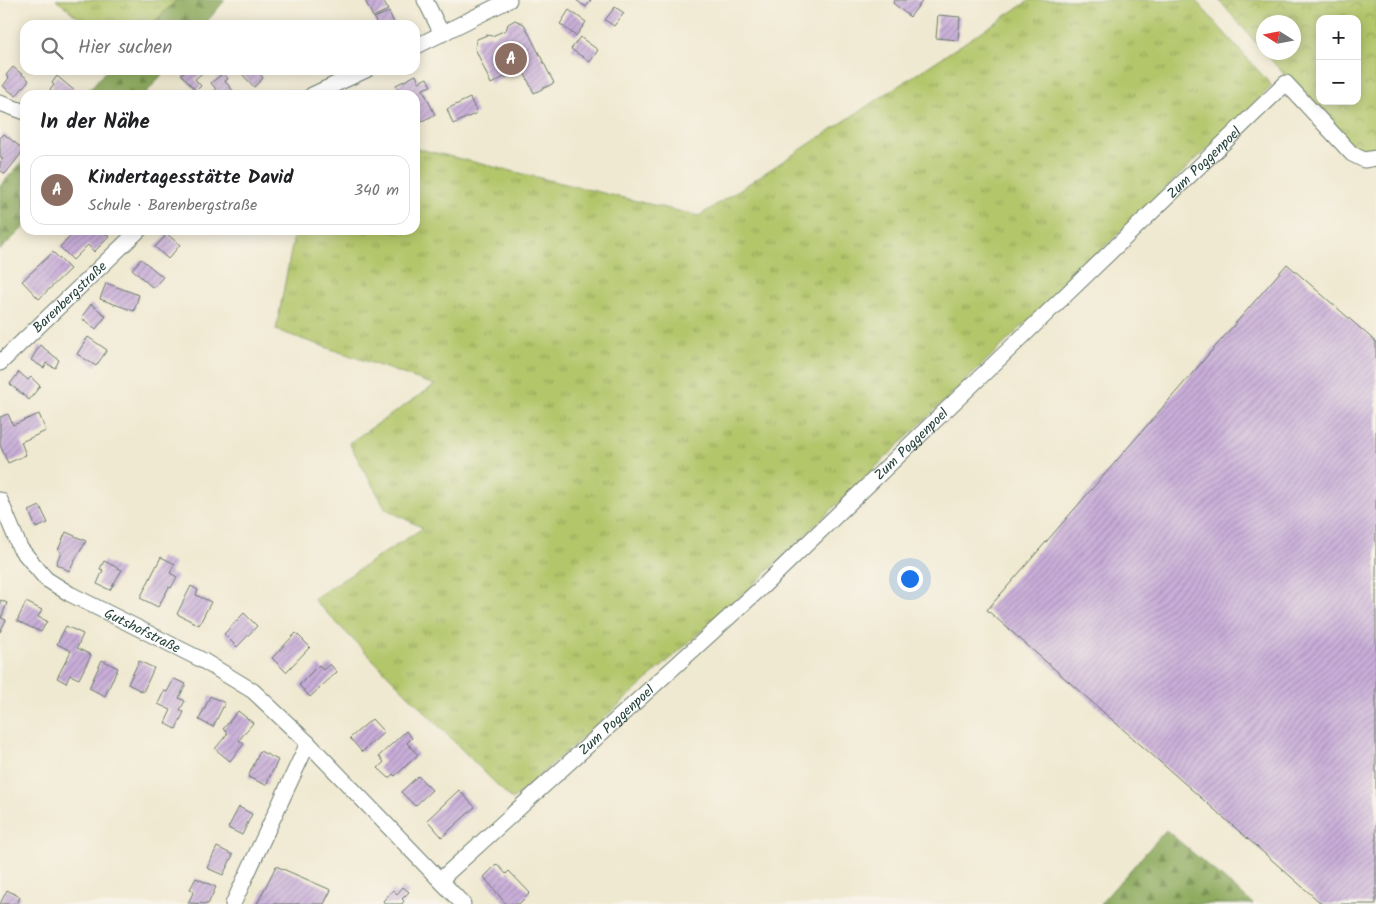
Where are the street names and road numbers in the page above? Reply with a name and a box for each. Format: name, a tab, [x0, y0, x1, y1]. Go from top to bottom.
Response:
street label: Zum Poggenpoel	[1162, 121, 1247, 204]
street label: Barenbergstraße	[28, 256, 113, 338]
street label: Zum Poggenpoel	[869, 403, 954, 486]
street label: Gutshofstraße	[100, 603, 185, 660]
street label: Zum Poggenpoel	[574, 680, 660, 761]

